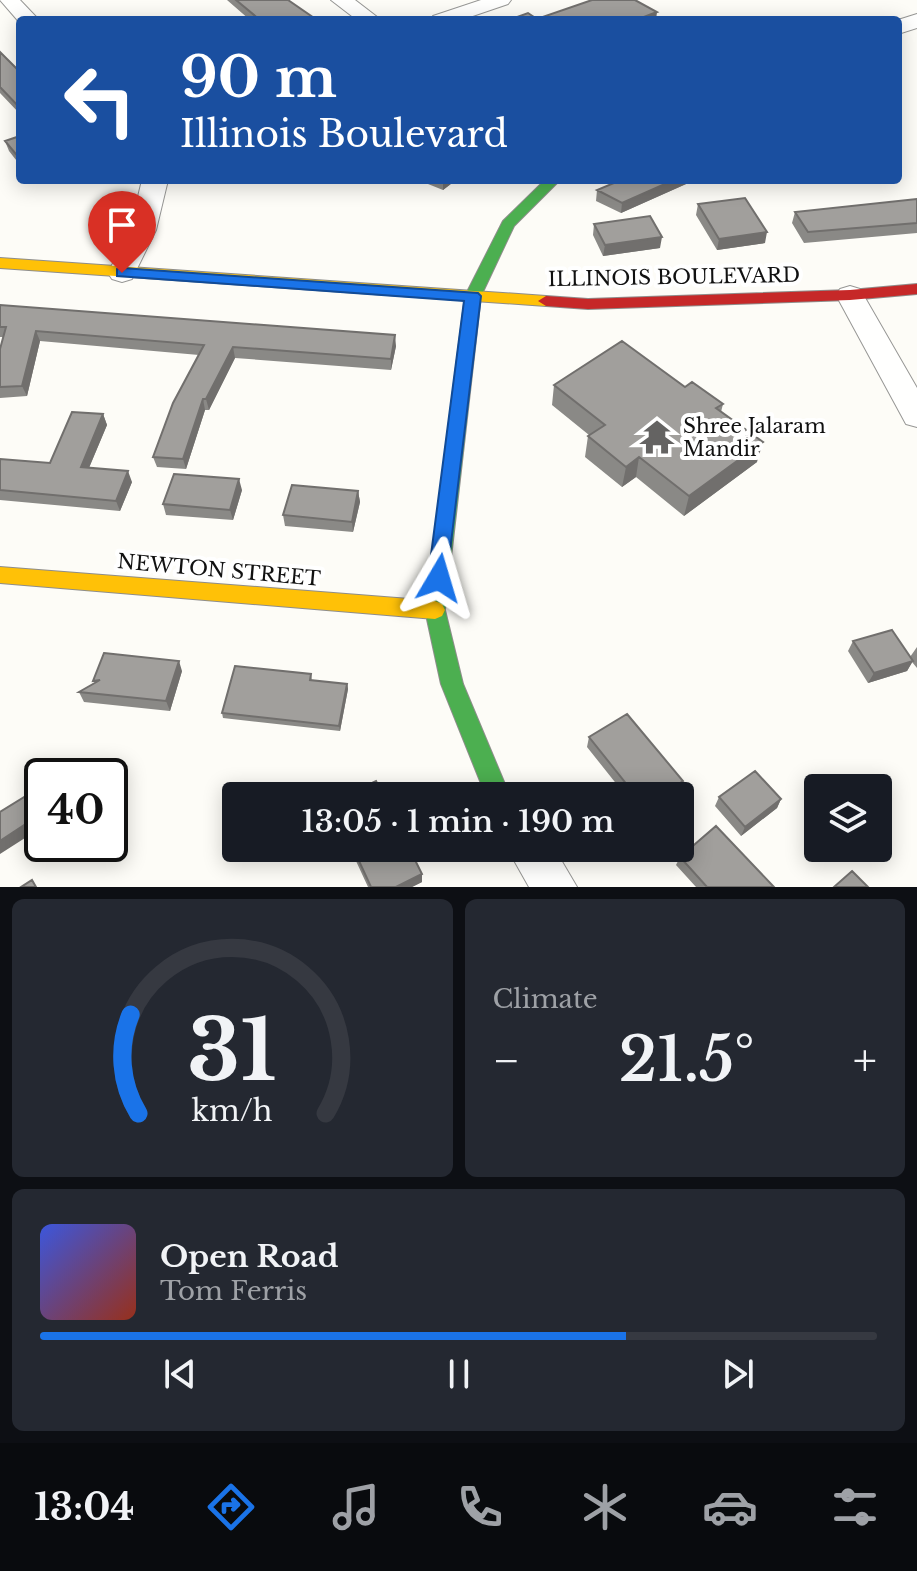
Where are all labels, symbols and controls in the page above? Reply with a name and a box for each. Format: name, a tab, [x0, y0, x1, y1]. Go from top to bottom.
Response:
text: 90 m	[180, 43, 337, 112]
icon: left	[48, 48, 152, 152]
text: Illinois Boulevard	[180, 112, 508, 157]
pin	[88, 191, 156, 273]
icon: arrive	[100, 203, 144, 247]
street label: ILLINOIS BOULEVARD	[548, 263, 800, 291]
place label: Shree Jalaram Mandir	[683, 414, 826, 461]
temple icon: Shree Jalaram Mandir	[638, 418, 676, 456]
position arrow	[397, 536, 481, 620]
street label: NEWTON STREET	[116, 549, 322, 591]
speed limit sign: 40	[24, 758, 128, 862]
map controls	[804, 774, 892, 862]
button: layers	[804, 774, 892, 862]
text: 13:05 · 1 min · 190 m	[302, 803, 614, 840]
text: Climate	[493, 983, 598, 1015]
text: 31	[188, 999, 277, 1102]
text: 21.5°	[619, 1023, 755, 1097]
text: −	[493, 1033, 520, 1088]
text: +	[853, 1033, 877, 1088]
text: km/h	[192, 1093, 273, 1129]
text: Open Road	[160, 1238, 339, 1275]
text: Tom Ferris	[160, 1275, 307, 1307]
icon: previous	[158, 1352, 202, 1396]
icon: pause	[437, 1352, 481, 1396]
icon: next	[716, 1352, 760, 1396]
icon: directions	[203, 1479, 259, 1535]
icon: music	[328, 1479, 384, 1535]
icon: phone	[452, 1479, 508, 1535]
icon: climate	[577, 1479, 633, 1535]
icon: car	[702, 1479, 758, 1535]
icon: filters	[827, 1479, 883, 1535]
text: 13:04	[34, 1485, 134, 1530]

